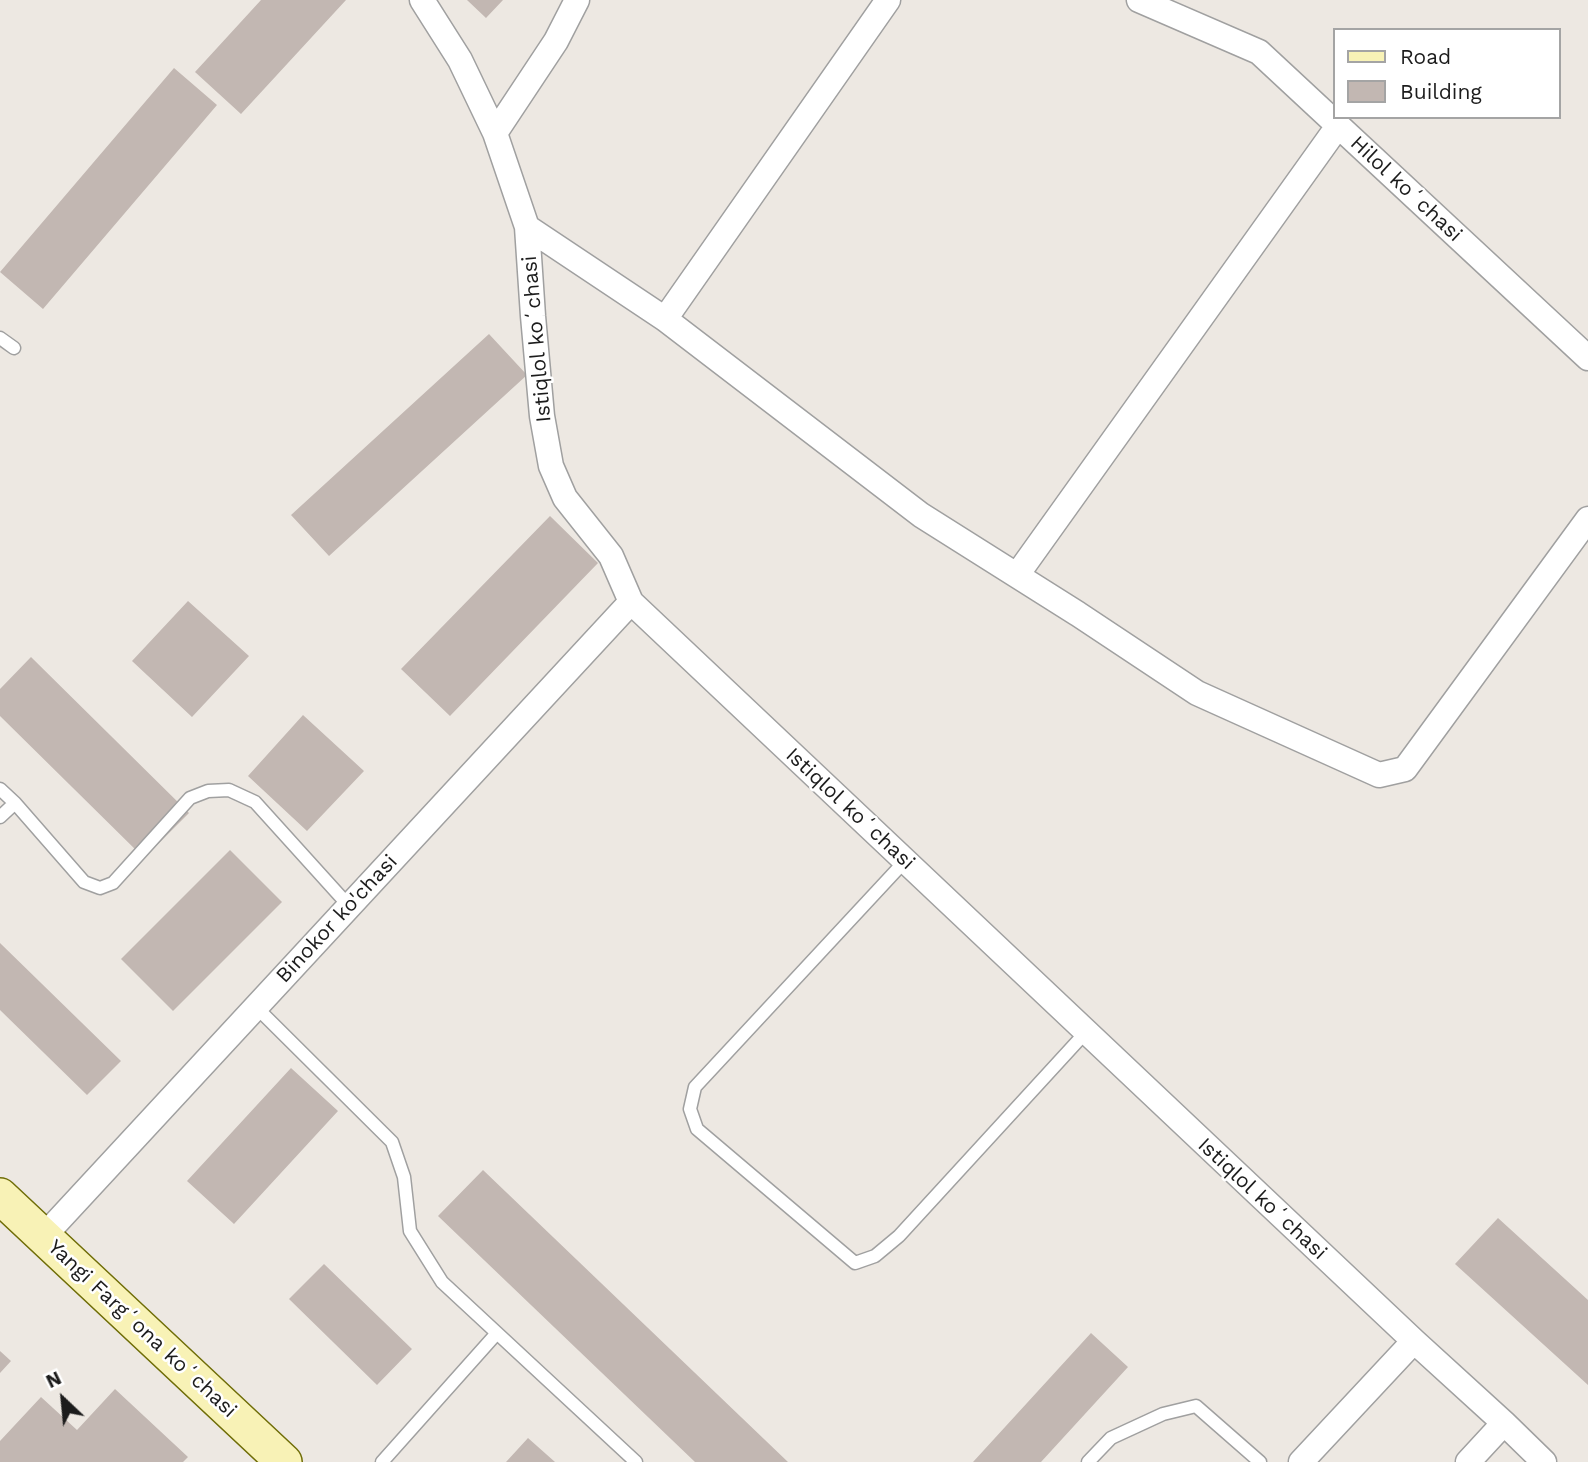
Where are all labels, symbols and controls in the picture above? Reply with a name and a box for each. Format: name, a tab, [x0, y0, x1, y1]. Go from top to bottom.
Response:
legend	[1332, 28, 1560, 119]
text: Road	[1400, 44, 1451, 69]
text: Building	[1400, 79, 1482, 104]
street label: Hilol koʻchasi	[1345, 131, 1467, 247]
street label: Istiqlol koʻchasi	[517, 255, 557, 423]
street label: Istiqlol koʻchasi	[780, 743, 920, 875]
street label: Binokor ko'chasi	[271, 850, 403, 988]
street label: Istiqlol koʻchasi	[1192, 1133, 1332, 1265]
street label: Yangi Fargʻona koʻchasi	[42, 1235, 242, 1423]
north arrow	[28, 1364, 98, 1434]
text: N	[42, 1366, 65, 1393]

